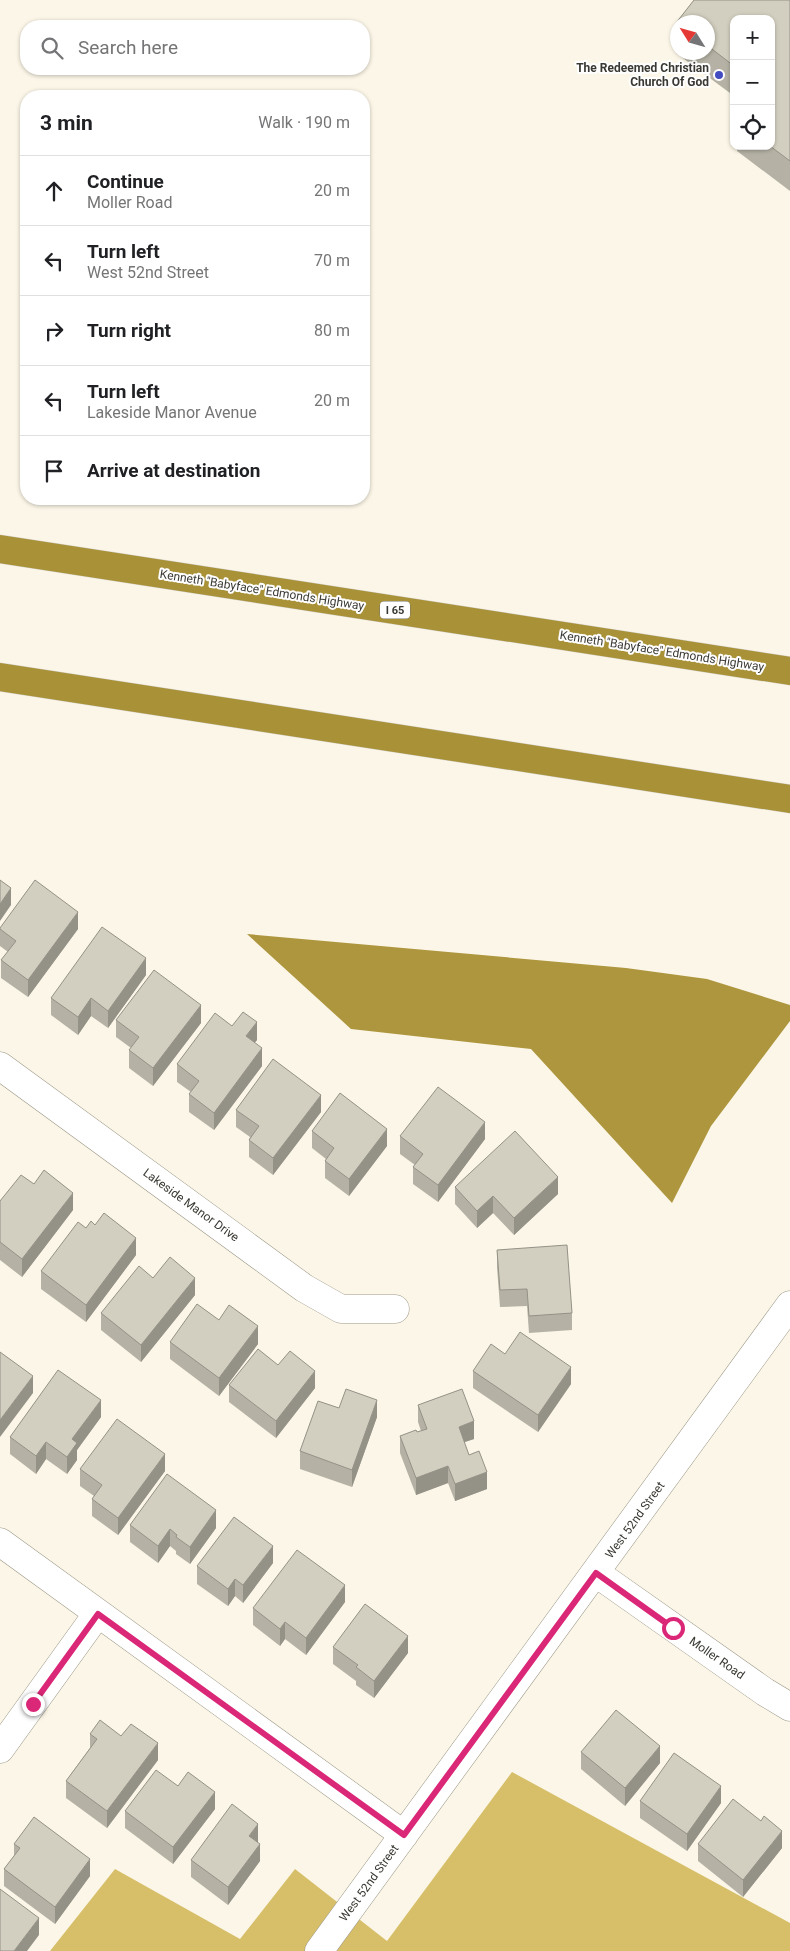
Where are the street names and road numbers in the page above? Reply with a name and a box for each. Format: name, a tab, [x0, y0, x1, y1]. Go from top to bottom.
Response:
street label: Kenneth "Babyface" Edmonds Highway	[159, 567, 365, 613]
road number: I 65	[380, 602, 410, 618]
street label: Kenneth "Babyface" Edmonds Highway	[559, 628, 765, 674]
street label: Lakeside Manor Drive	[140, 1166, 242, 1244]
street label: West 52nd Street	[602, 1479, 668, 1561]
street label: Moller Road	[687, 1634, 747, 1682]
street label: West 52nd Street	[336, 1842, 402, 1924]

